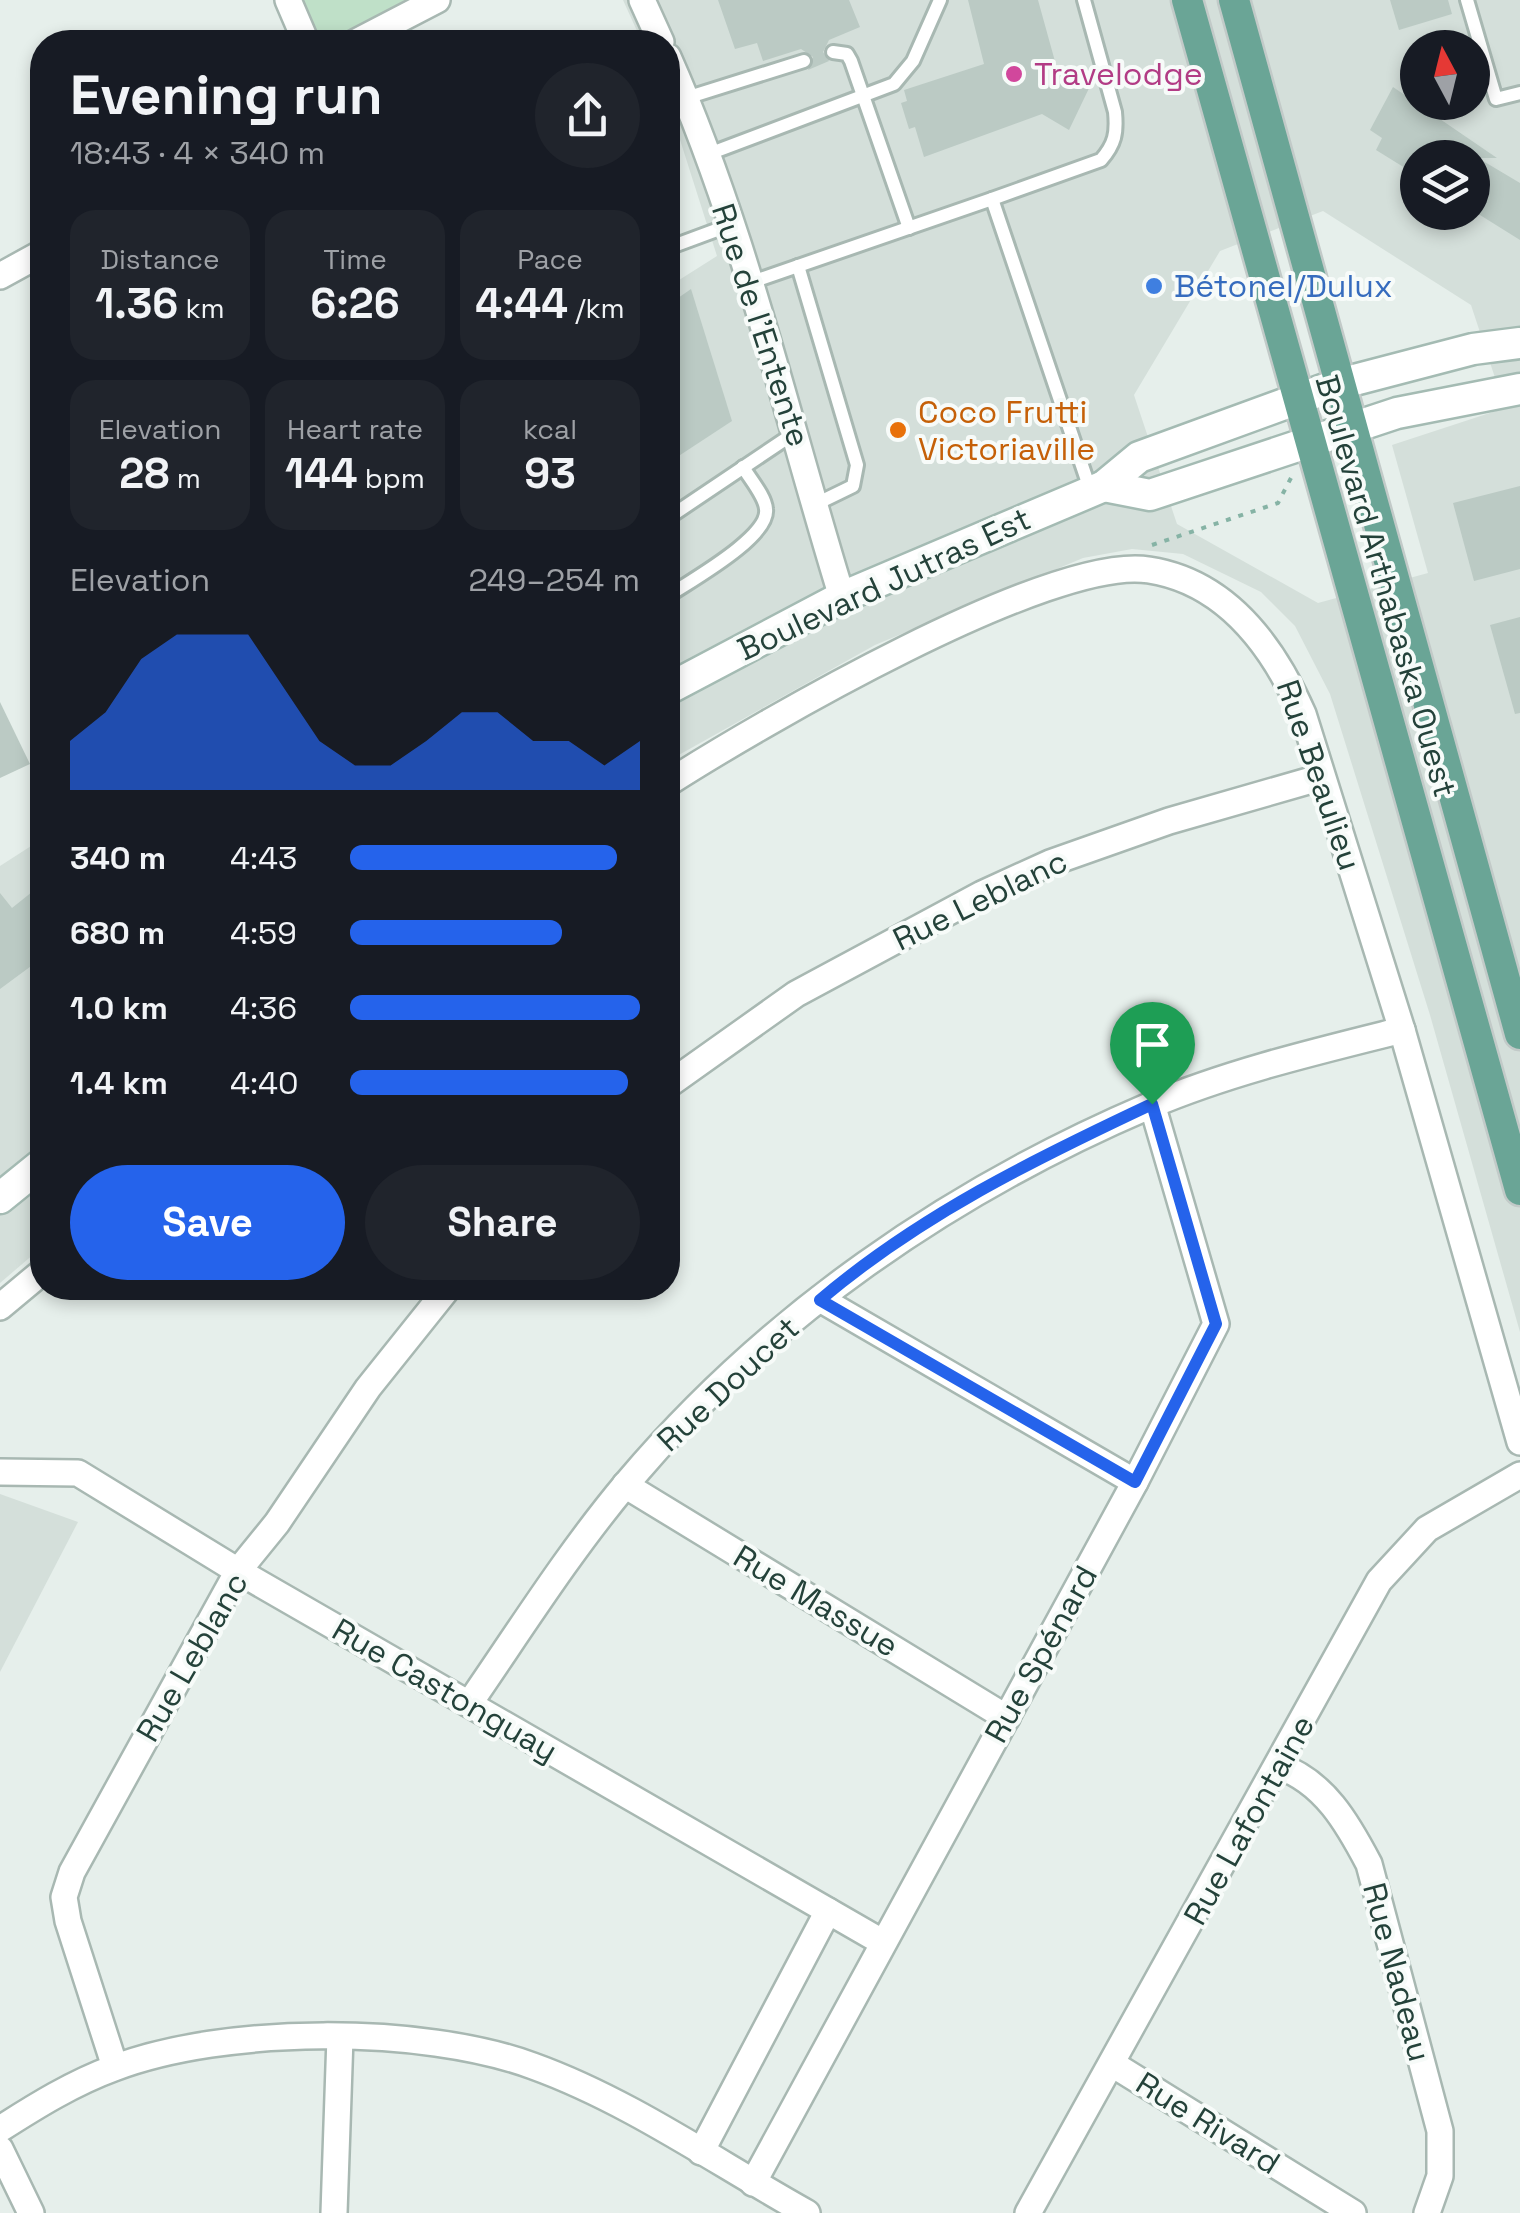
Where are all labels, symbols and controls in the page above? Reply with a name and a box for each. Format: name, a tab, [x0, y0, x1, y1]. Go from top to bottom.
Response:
north arrow	[1400, 30, 1490, 120]
map controls	[1400, 30, 1490, 230]
place label: Travelodge	[1034, 54, 1203, 94]
text: Evening run	[70, 60, 383, 130]
button: share	[535, 63, 640, 168]
marker: Travelodge	[1003, 63, 1025, 85]
text: 18:43 · 4 × 340 m	[70, 133, 325, 173]
button: layers	[1400, 140, 1490, 230]
street label: Rue de l'Entente	[703, 198, 819, 452]
text: Distance	[100, 241, 220, 277]
text: Time	[323, 241, 387, 277]
text: Pace	[517, 241, 583, 277]
place label: Bétonel/Dulux	[1174, 266, 1393, 306]
marker: Bétonel/Dulux	[1143, 275, 1165, 297]
text: 1.36	[95, 277, 178, 330]
text: 6:26	[310, 277, 400, 330]
text: 4:44	[475, 277, 568, 330]
text: km	[178, 290, 225, 326]
text: /km	[568, 290, 625, 326]
street label: Boulevard Arthabaska Ouest	[1307, 370, 1465, 802]
place label: Coco Frutti Victoriaville	[918, 392, 1095, 469]
text: Elevation	[99, 411, 221, 447]
text: Heart rate	[287, 411, 423, 447]
text: kcal	[523, 411, 577, 447]
marker: Coco Frutti Victoriaville	[887, 419, 909, 441]
text: 28	[119, 447, 169, 500]
text: 144	[285, 447, 358, 500]
text: 93	[524, 447, 576, 500]
text: m	[169, 460, 201, 496]
text: bpm	[358, 460, 425, 496]
street label: Boulevard Jutras Est	[731, 499, 1037, 669]
text: Elevation	[70, 560, 210, 600]
text: 249–254 m	[468, 560, 640, 600]
street label: Rue Beaulieu	[1268, 674, 1370, 876]
text: 340 m	[70, 838, 166, 878]
text: 4:43	[230, 838, 297, 878]
street label: Rue Leblanc	[886, 841, 1074, 959]
text: 680 m	[70, 913, 165, 953]
text: 4:59	[230, 913, 297, 953]
text: 1.0 km	[70, 988, 168, 1028]
text: 4:36	[230, 988, 297, 1028]
pin	[1110, 1002, 1195, 1105]
icon: arrive	[1125, 1017, 1180, 1072]
text: 1.4 km	[70, 1063, 168, 1103]
text: 4:40	[230, 1063, 299, 1103]
button: Save	[70, 1165, 345, 1280]
button: Share	[365, 1165, 640, 1280]
street label: Rue Doucet	[649, 1308, 807, 1460]
street label: Rue Massue	[726, 1536, 906, 1666]
street label: Rue Spénard	[976, 1559, 1106, 1749]
street label: Rue Leblanc	[127, 1565, 257, 1749]
street label: Rue Castonguay	[325, 1609, 565, 1771]
street label: Rue Lafontaine	[1175, 1708, 1323, 1932]
street label: Rue Nadeau	[1354, 1878, 1440, 2066]
street label: Rue Rivard	[1129, 2063, 1287, 2183]

